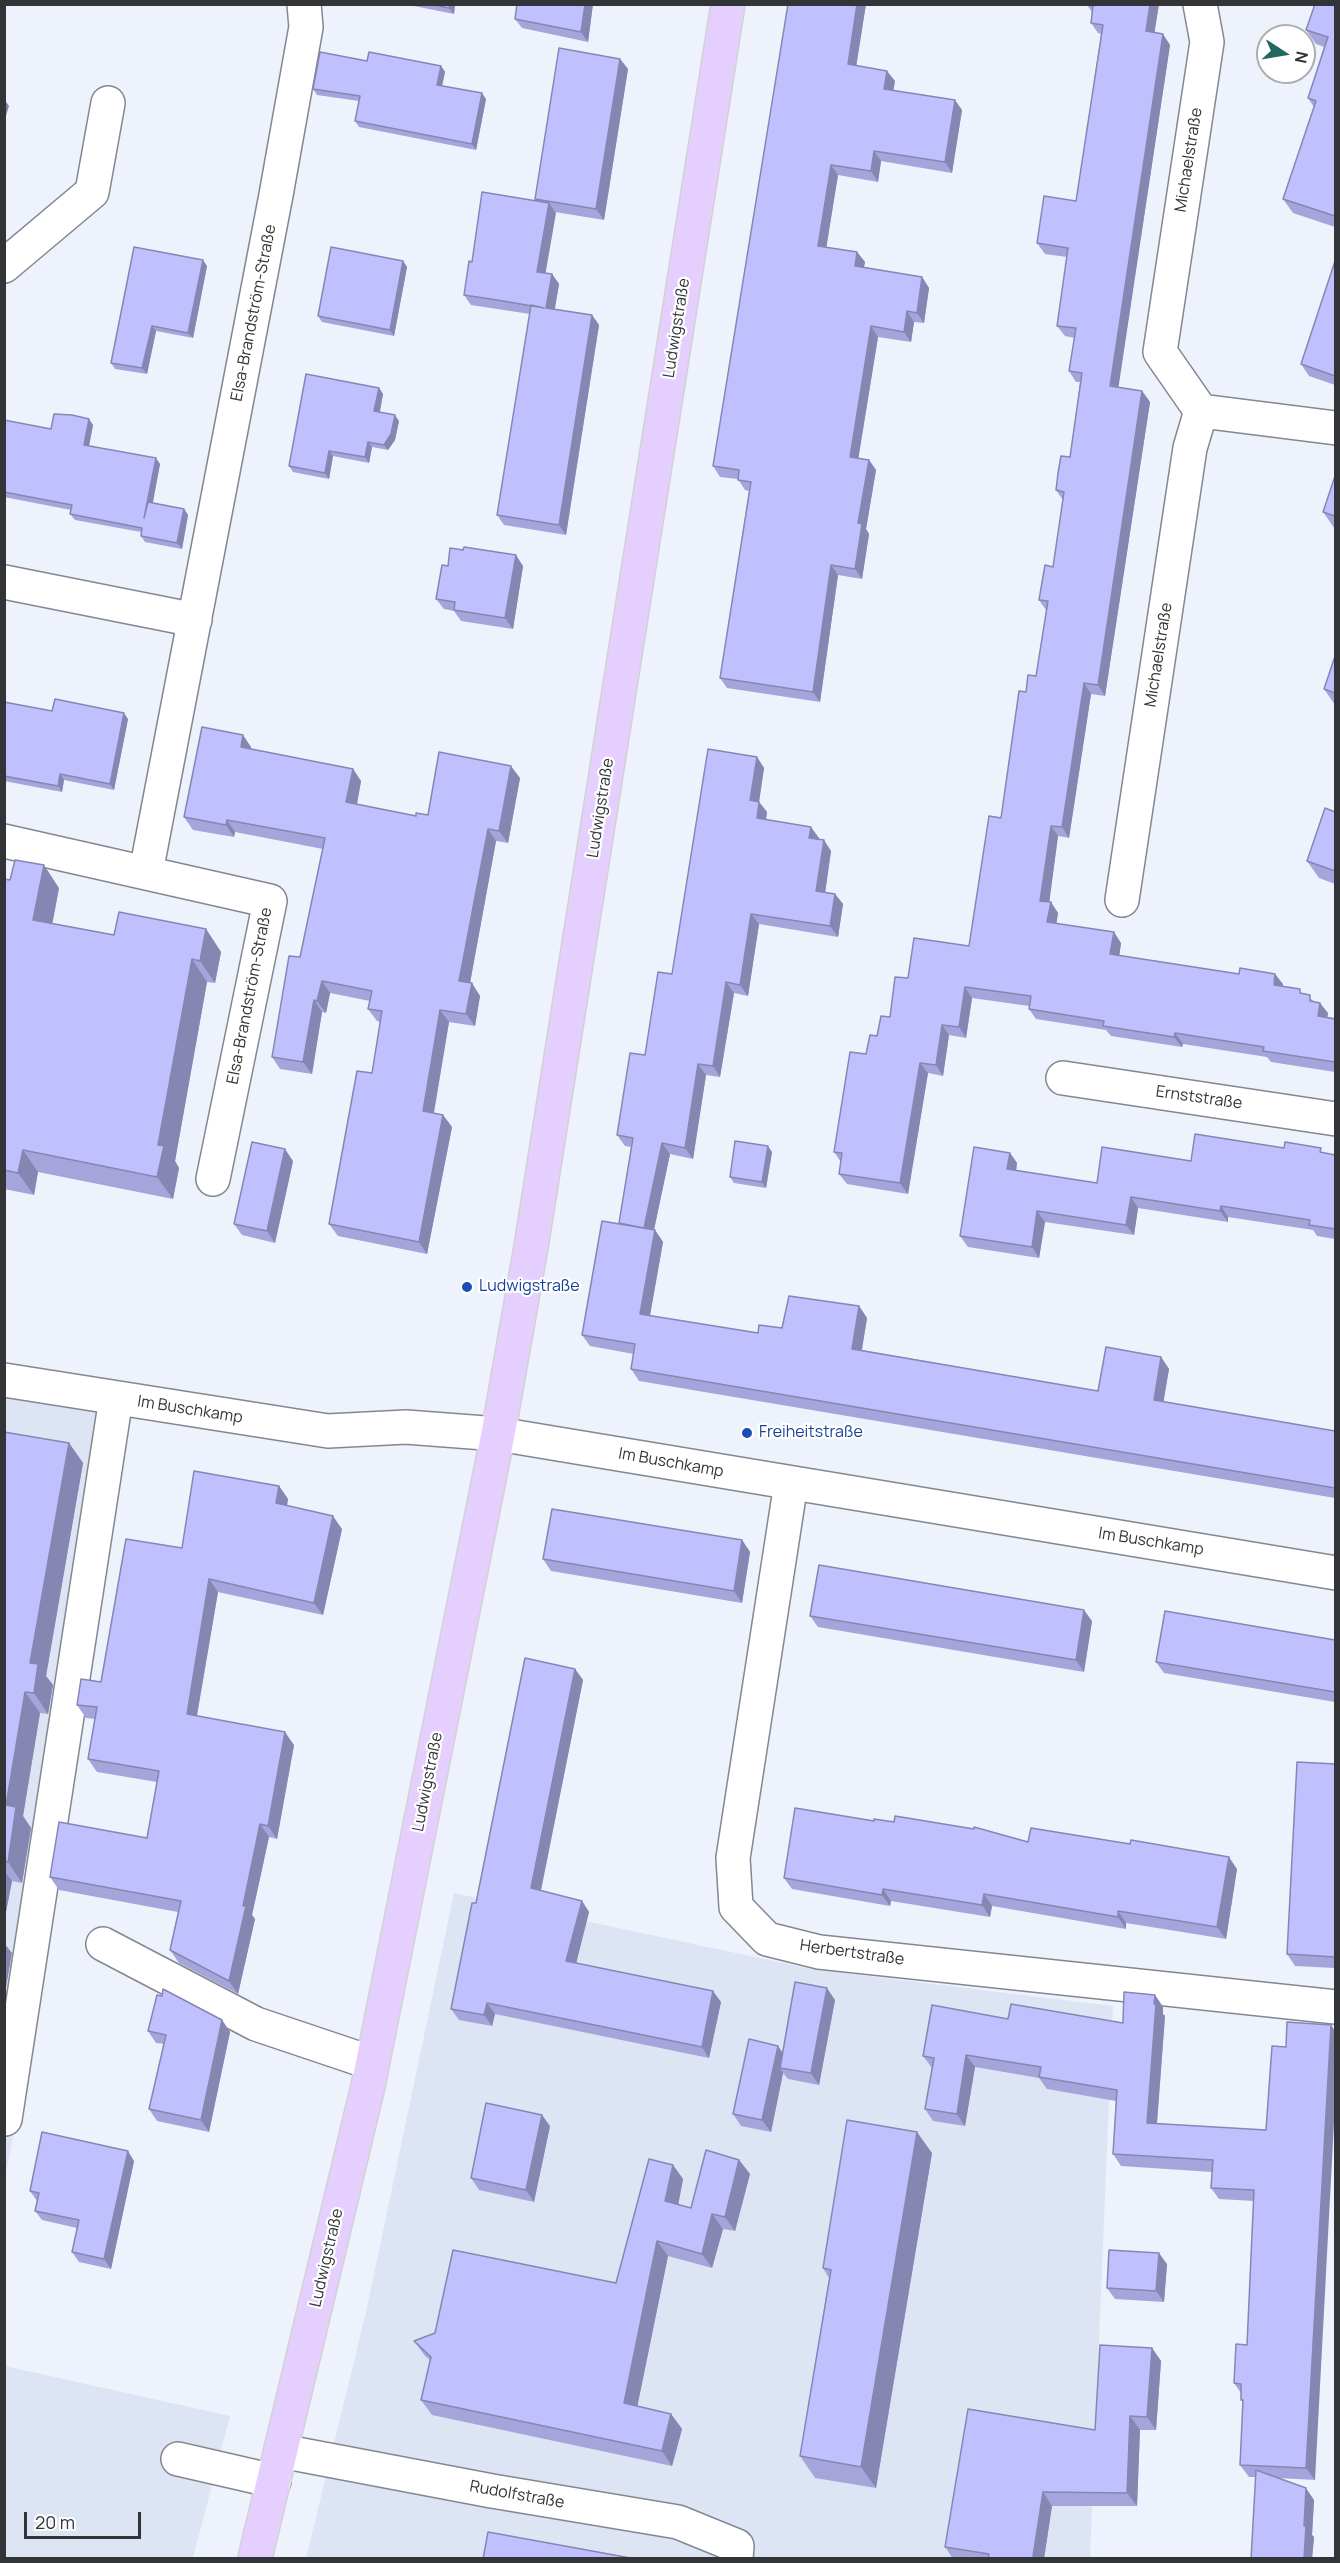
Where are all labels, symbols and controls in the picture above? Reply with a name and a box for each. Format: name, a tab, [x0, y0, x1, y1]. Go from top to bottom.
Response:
north arrow	[1256, 24, 1316, 84]
text: N	[1290, 49, 1314, 65]
street label: Michaelstraße	[1171, 106, 1207, 214]
street label: Elsa-Brandström-Straße	[227, 223, 281, 403]
street label: Ludwigstraße	[660, 277, 694, 379]
street label: Michaelstraße	[1141, 601, 1177, 709]
street label: Ludwigstraße	[584, 757, 618, 859]
street label: Elsa-Brandström-Straße	[223, 906, 277, 1086]
street label: Ernststraße	[1154, 1082, 1244, 1114]
place label: Ludwigstraße	[479, 1277, 580, 1297]
marker: Ludwigstraße	[460, 1280, 474, 1294]
street label: Im Buschkamp	[136, 1392, 244, 1428]
place label: Freiheitstraße	[759, 1423, 863, 1443]
marker: Freiheitstraße	[740, 1426, 754, 1440]
street label: Im Buschkamp	[617, 1444, 725, 1482]
street label: Im Buschkamp	[1097, 1524, 1205, 1560]
street label: Ludwigstraße	[409, 1731, 447, 1833]
street label: Herbertstraße	[799, 1936, 905, 1970]
street label: Ludwigstraße	[306, 2207, 348, 2309]
street label: Rudolfstraße	[468, 2477, 566, 2513]
scale bar	[27, 2500, 144, 2538]
text: 20 m	[35, 2510, 75, 2534]

